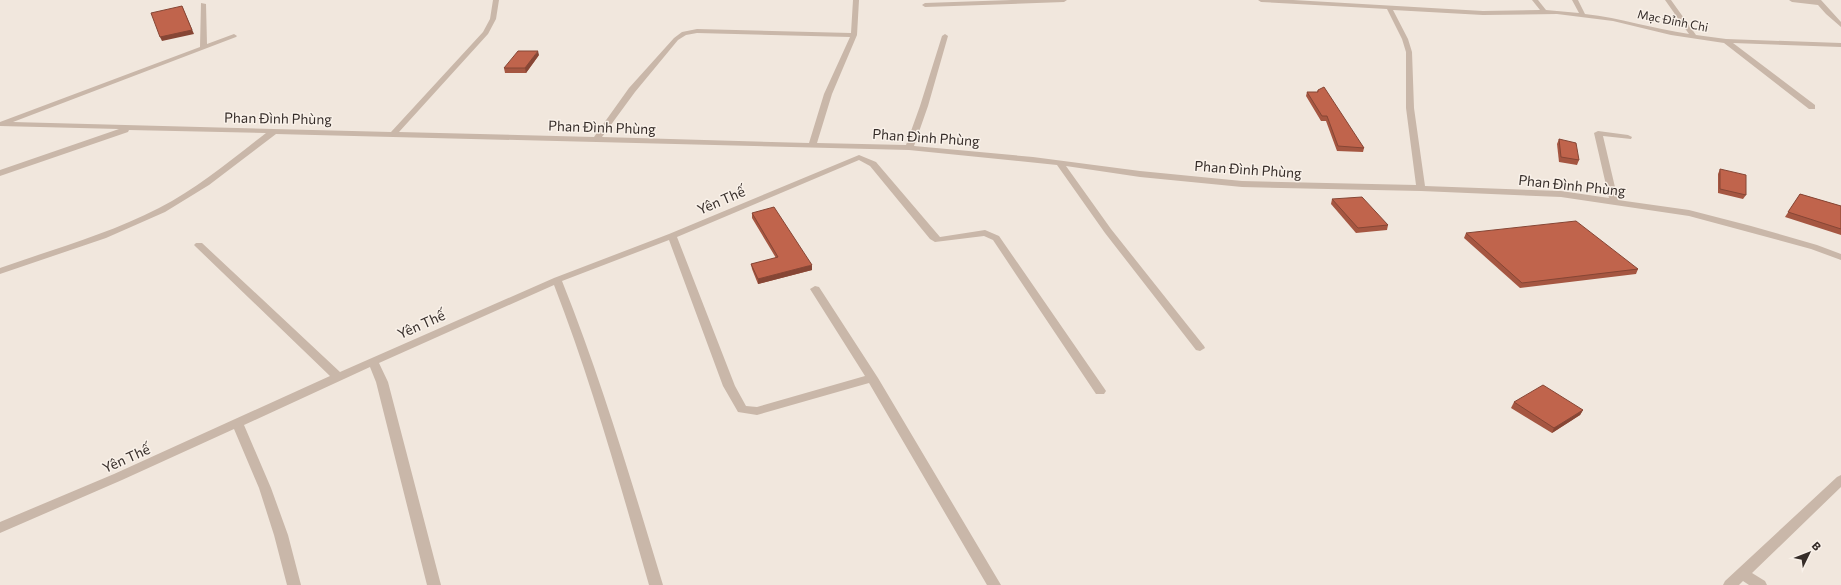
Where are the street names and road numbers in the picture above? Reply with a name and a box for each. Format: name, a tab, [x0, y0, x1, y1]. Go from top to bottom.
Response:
street label: Mạc Đỉnh Chi	[1636, 6, 1710, 34]
street label: Phan Đình Phùng	[224, 109, 332, 127]
street label: Phan Đình Phùng	[548, 117, 657, 137]
street label: Phan Đình Phùng	[872, 125, 981, 149]
street label: Phan Đình Phùng	[1194, 157, 1303, 181]
street label: Phan Đình Phùng	[1518, 171, 1627, 199]
street label: Yên Thế	[695, 182, 749, 218]
street label: Yên Thế	[395, 305, 449, 342]
street label: Yên Thế	[100, 439, 154, 476]

